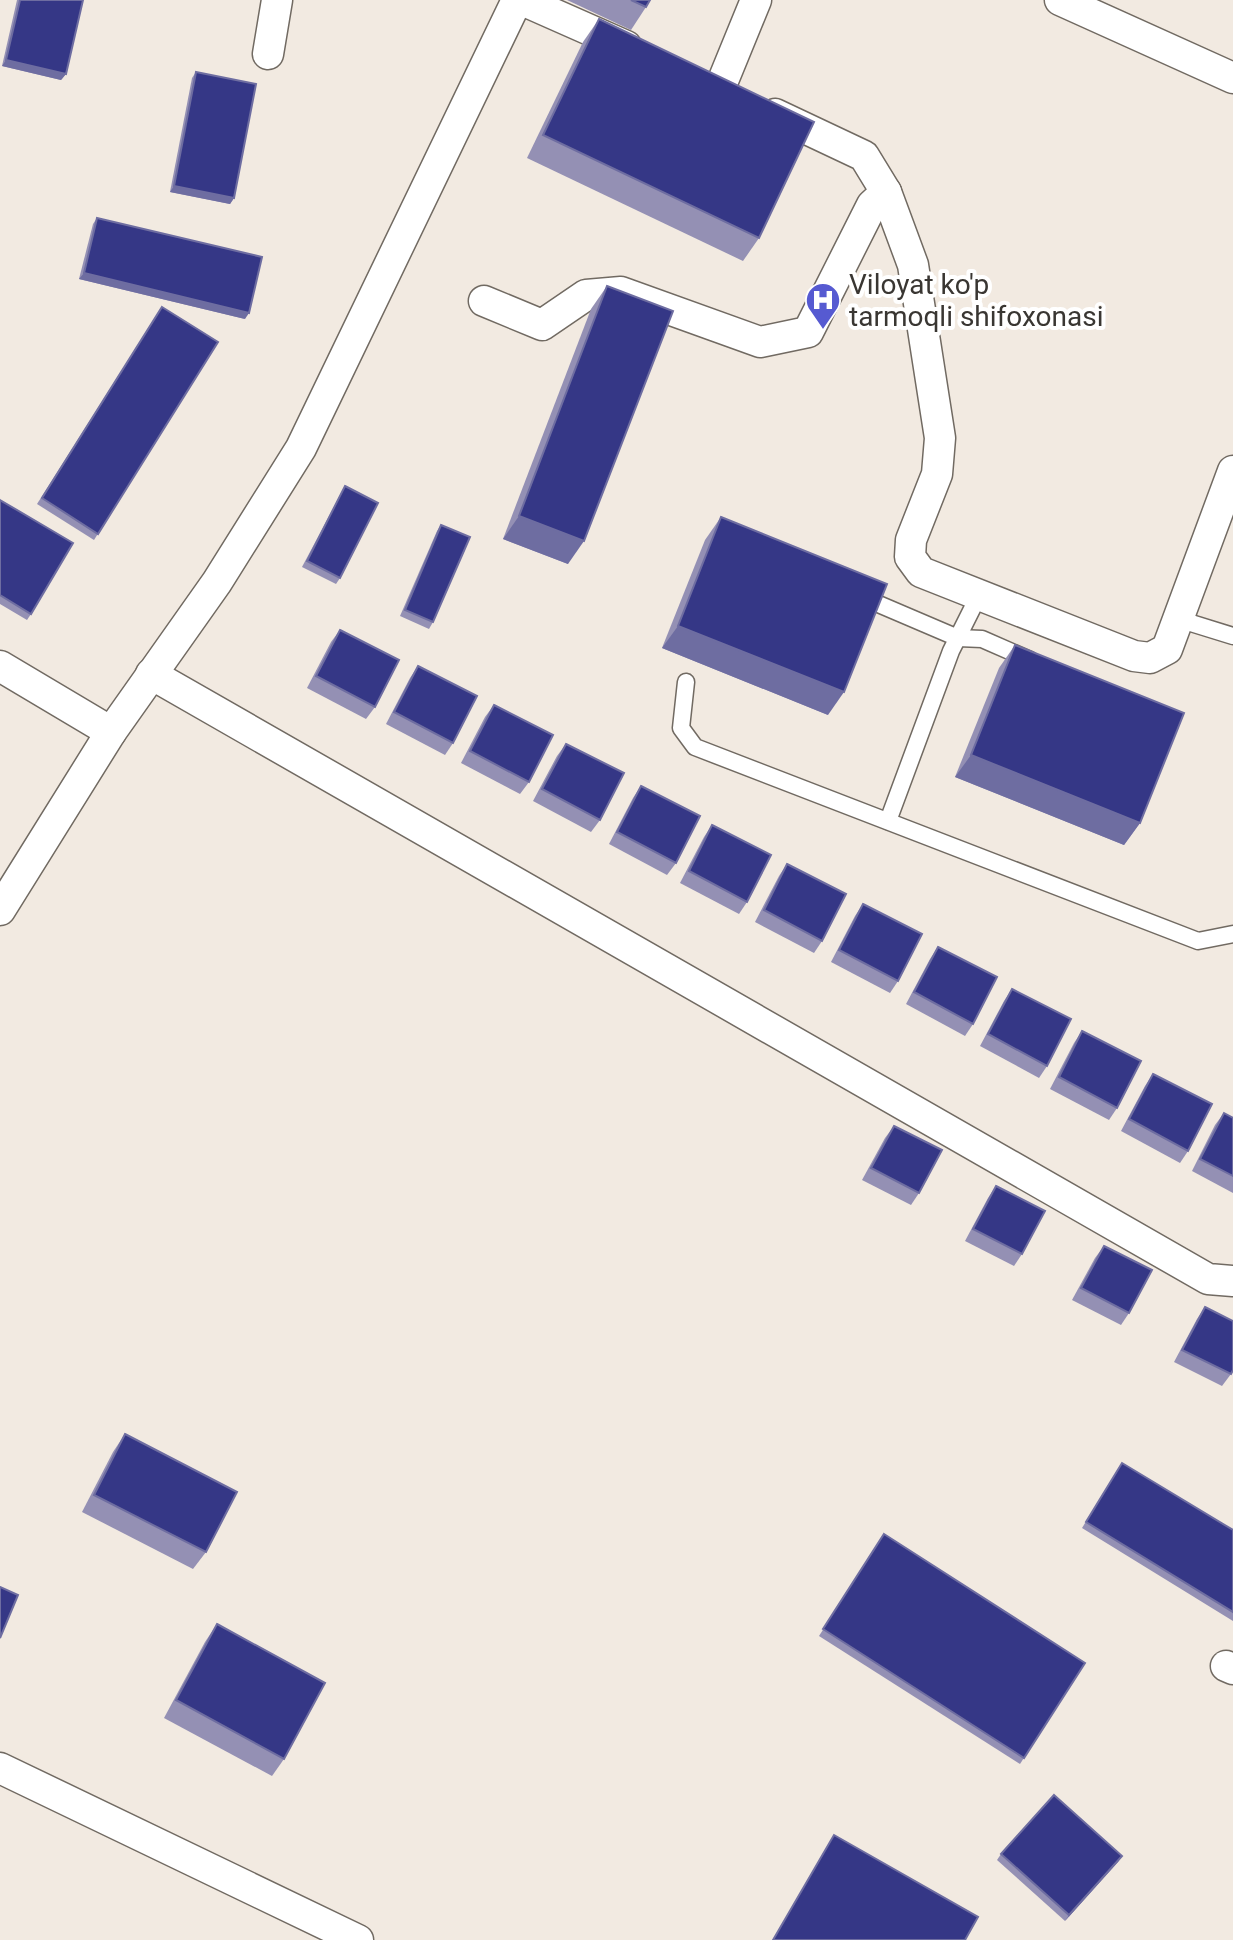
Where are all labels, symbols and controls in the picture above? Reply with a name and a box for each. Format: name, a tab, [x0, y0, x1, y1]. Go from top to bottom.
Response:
place label: Viloyat ko'p tarmoqli shifoxonasi	[849, 268, 1104, 333]
hospital icon: Viloyat ko'p tarmoqli shifoxonasi	[804, 281, 842, 331]

